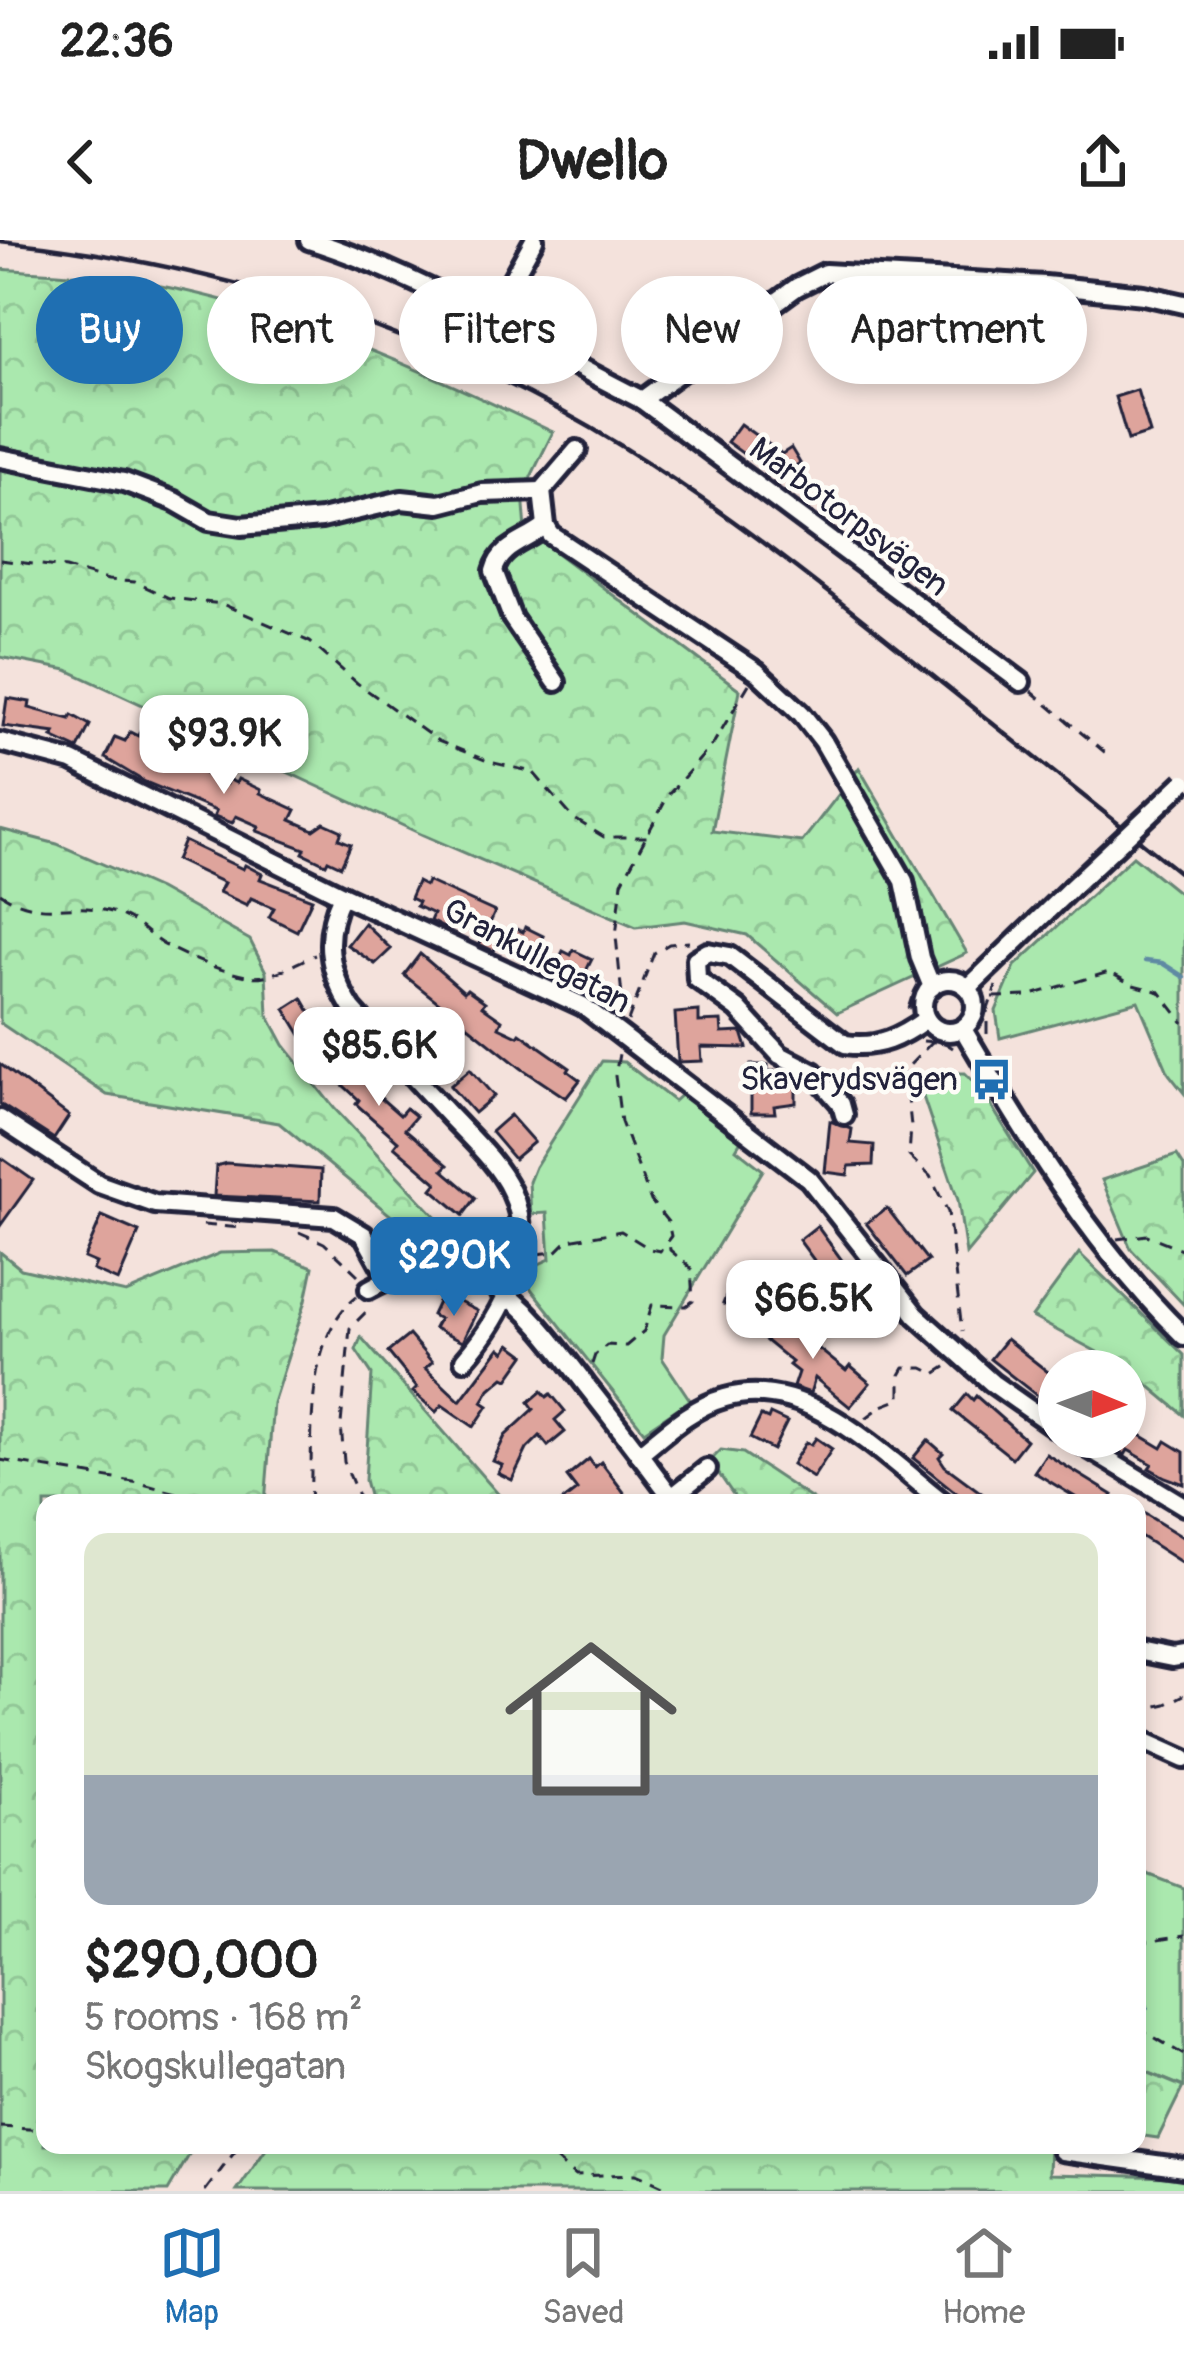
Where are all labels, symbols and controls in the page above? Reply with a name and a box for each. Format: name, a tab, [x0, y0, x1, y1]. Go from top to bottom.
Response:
text: 22:36	[60, 14, 174, 70]
text: Dwello	[516, 128, 668, 196]
icon: back	[48, 129, 114, 195]
icon: share	[1070, 129, 1136, 195]
chip: Buy	[36, 276, 183, 384]
chip: Rent	[207, 276, 375, 384]
chip: Filters	[399, 276, 597, 384]
chip: New	[621, 276, 783, 384]
chip: Apartment	[807, 276, 1087, 384]
street label: Marbotorpsvägen	[741, 429, 957, 605]
pin: $93.9K	[126, 695, 322, 797]
text: $93.9K	[166, 709, 282, 758]
street label: Grankullegatan	[436, 889, 638, 1023]
pin: $85.6K	[281, 1007, 477, 1109]
text: $85.6K	[321, 1021, 437, 1070]
bus stop icon: Skaverydsvägen	[969, 1056, 1015, 1102]
place label: Skaverydsvägen	[740, 1059, 958, 1100]
pin: $290K	[370, 1217, 538, 1319]
text: $290K	[397, 1231, 511, 1280]
pin: $66.5K	[715, 1260, 911, 1362]
text: $66.5K	[753, 1274, 873, 1323]
north arrow	[1038, 1350, 1146, 1458]
map controls	[1038, 1350, 1146, 1458]
icon: home	[483, 1611, 699, 1827]
text: $290,000	[84, 1929, 319, 1993]
text: 5 rooms · 168 m²	[84, 1993, 363, 2042]
text: Skogskullegatan	[84, 2042, 346, 2091]
tab: Map	[159, 2220, 225, 2333]
tab: Saved	[542, 2220, 624, 2333]
tab: Home	[942, 2220, 1025, 2333]

